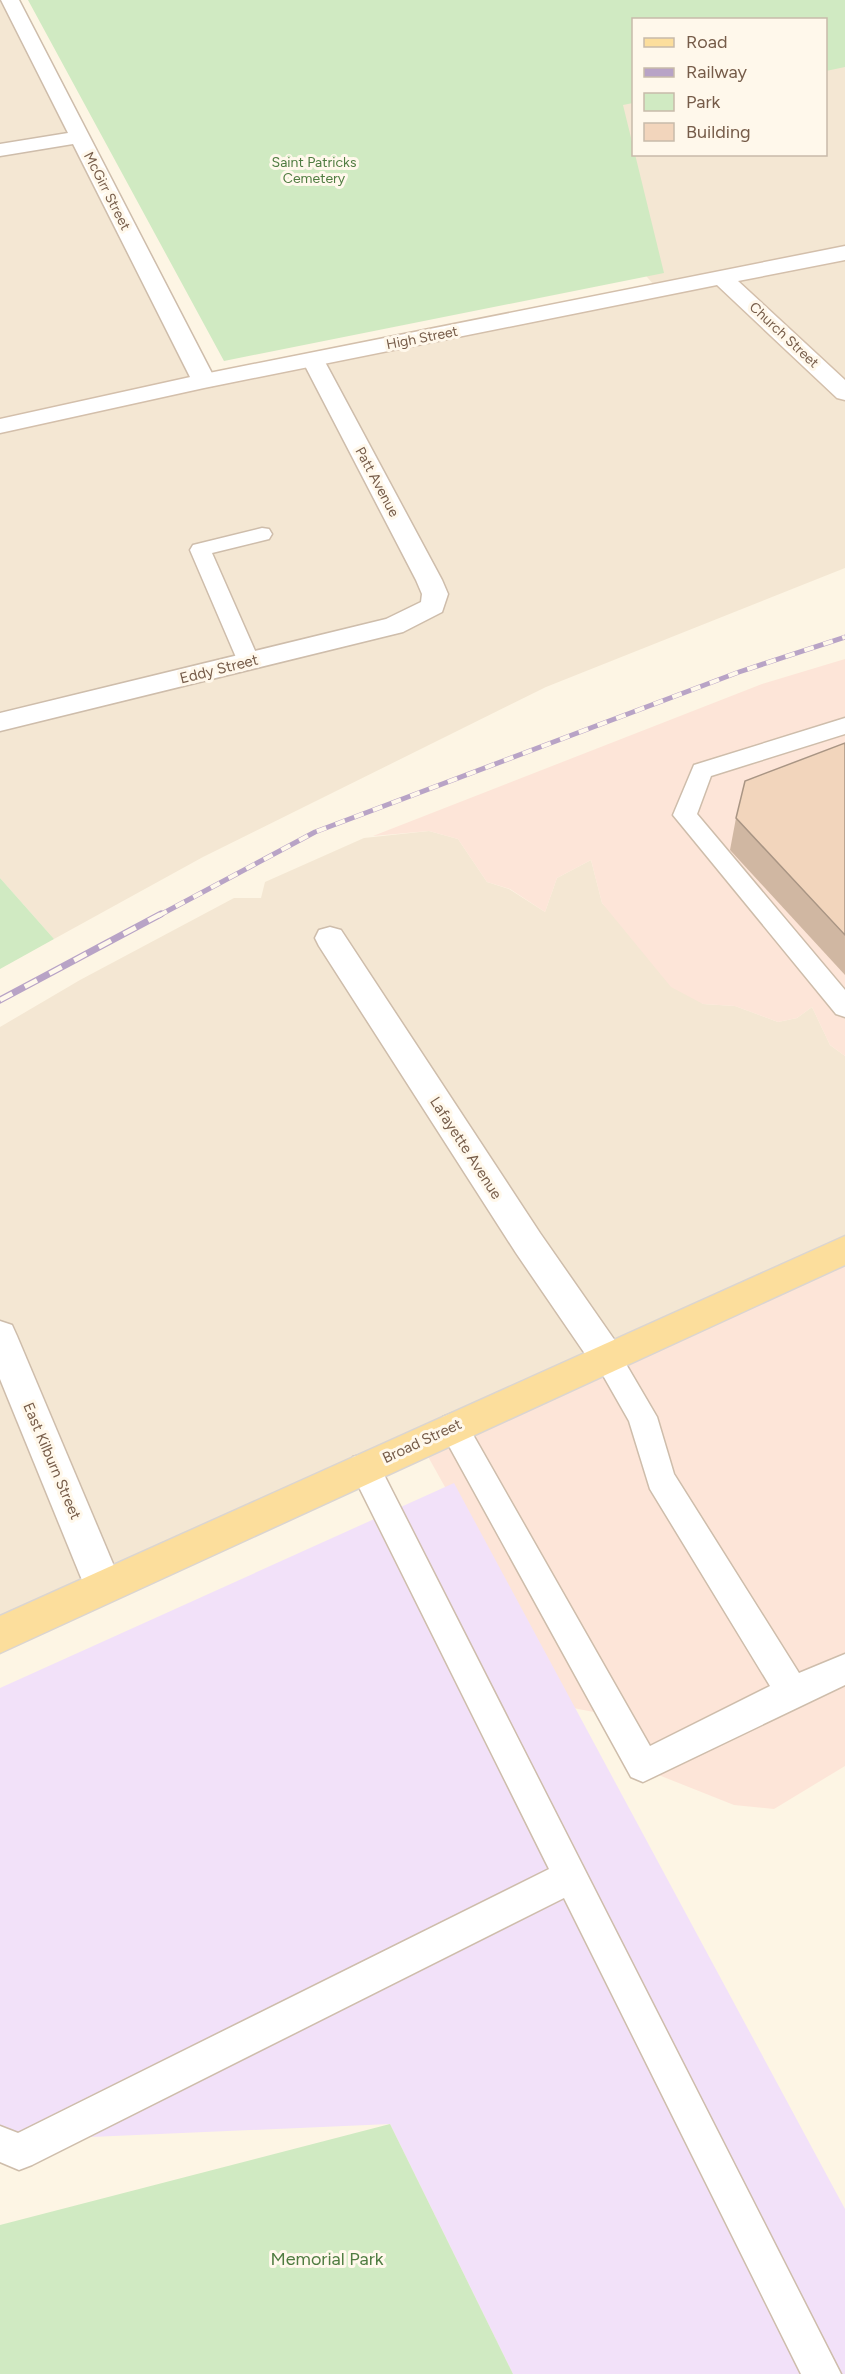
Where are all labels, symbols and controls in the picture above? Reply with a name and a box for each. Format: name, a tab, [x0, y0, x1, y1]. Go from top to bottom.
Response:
legend	[632, 18, 827, 156]
text: Road	[686, 31, 727, 53]
text: Railway	[686, 61, 748, 83]
text: Park	[686, 91, 721, 113]
text: Building	[686, 121, 751, 143]
street label: McGirr Street	[80, 149, 134, 233]
park label: Saint Patricks Cemetery	[272, 154, 356, 187]
street label: Church Street	[746, 299, 822, 371]
street label: High Street	[385, 323, 459, 353]
street label: Patt Avenue	[352, 444, 403, 520]
street label: Eddy Street	[178, 651, 260, 687]
street label: Lafayette Avenue	[426, 1093, 506, 1203]
street label: East Kilburn Street	[19, 1400, 85, 1522]
street label: Broad Street	[380, 1415, 465, 1467]
park label: Memorial Park	[271, 2248, 384, 2270]

